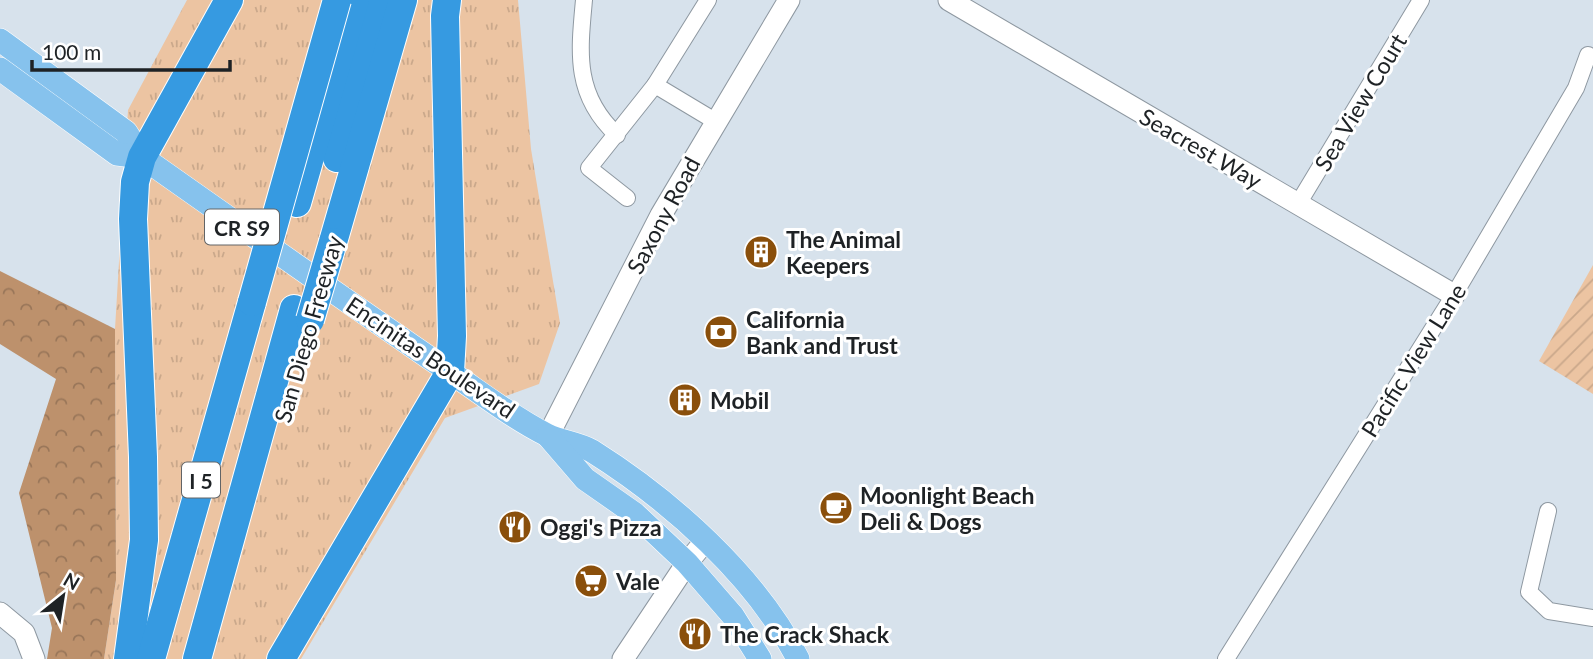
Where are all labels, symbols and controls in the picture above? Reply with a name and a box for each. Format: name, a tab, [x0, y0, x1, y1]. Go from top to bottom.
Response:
scale bar	[32, 28, 229, 72]
street label: Sea View Court	[1308, 28, 1412, 176]
text: 100 m	[42, 39, 101, 64]
street label: Seacrest Way	[1135, 102, 1267, 194]
street label: Saxony Road	[620, 152, 706, 278]
road number: CR S9	[205, 210, 279, 244]
place label: The Animal Keepers	[786, 225, 901, 279]
street label: San Diego Freeway	[268, 232, 348, 426]
building icon: The Animal Keepers	[742, 233, 780, 271]
street label: Pacific View Lane	[1355, 278, 1471, 442]
street label: Encinitas Boulevard	[341, 290, 521, 424]
place label: California Bank and Trust	[746, 305, 898, 359]
bank icon: California Bank and Trust	[702, 313, 740, 351]
building icon: Mobil	[666, 381, 704, 419]
place label: Mobil	[710, 386, 769, 414]
road number: I 5	[182, 462, 220, 498]
place label: Moonlight Beach Deli & Dogs	[860, 481, 1034, 535]
cafe icon: Moonlight Beach Deli & Dogs	[817, 489, 855, 527]
restaurant icon: Oggi's Pizza	[496, 508, 534, 546]
place label: Oggi's Pizza	[540, 513, 662, 541]
north arrow	[28, 561, 98, 631]
supermarket icon: Vale	[572, 562, 610, 600]
text: N	[60, 567, 84, 594]
place label: Vale	[615, 567, 660, 595]
restaurant icon: The Crack Shack	[676, 615, 714, 653]
place label: The Crack Shack	[720, 620, 890, 648]

